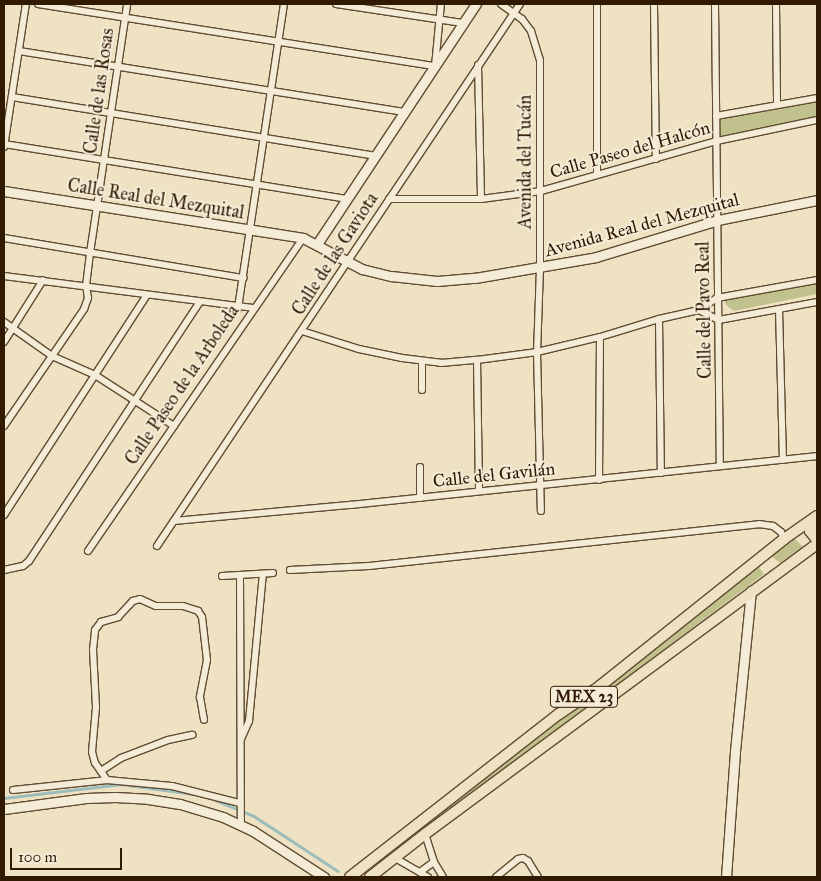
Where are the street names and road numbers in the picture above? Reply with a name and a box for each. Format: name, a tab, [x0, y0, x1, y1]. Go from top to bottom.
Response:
street label: Calle de las Rosas	[79, 27, 119, 155]
street label: Avenida del Tucán	[514, 95, 536, 229]
street label: Calle Paseo del Halcón	[547, 117, 713, 183]
street label: Calle Real del Mezquital	[66, 174, 246, 224]
street label: Calle de las Gaviota	[287, 189, 383, 319]
street label: Avenida Real del Mezquital	[542, 189, 742, 261]
street label: Calle del Pavo Real	[692, 241, 716, 379]
street label: Calle Paseo de la Arboleda	[120, 301, 244, 469]
street label: Calle del Gavilán	[432, 458, 556, 492]
road number: MEX 23	[549, 684, 619, 710]

